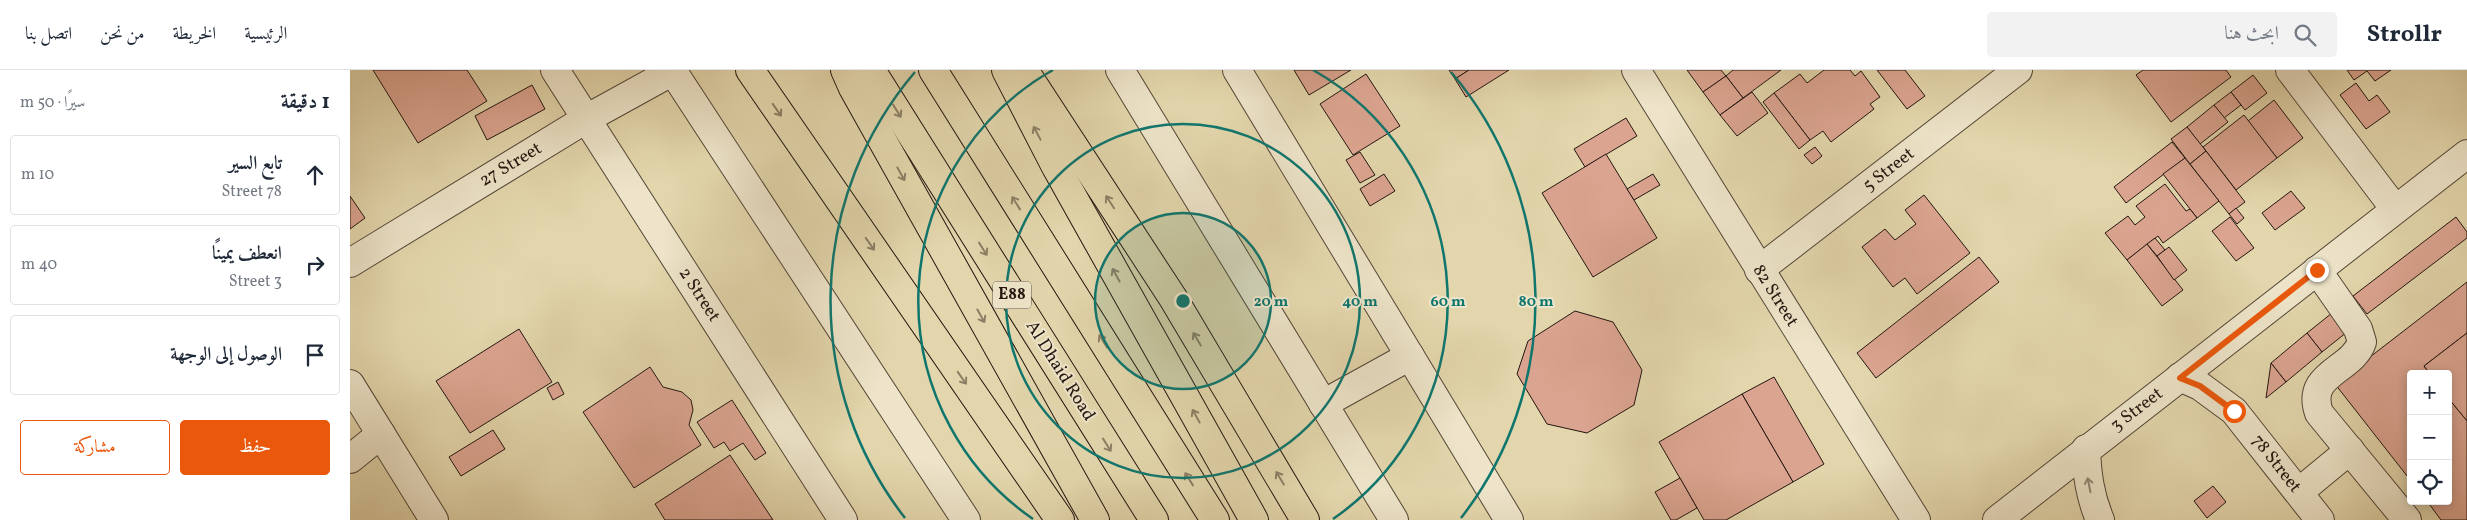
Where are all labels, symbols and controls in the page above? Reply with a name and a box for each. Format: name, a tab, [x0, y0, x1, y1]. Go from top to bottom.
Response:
search box	[1987, 12, 2337, 57]
text: Strollr	[2367, 18, 2442, 52]
text: ابحث هنا	[2224, 21, 2279, 47]
icon: search	[2291, 21, 2319, 49]
text: اتصل بنا	[25, 22, 72, 47]
text: من نحن	[100, 22, 144, 47]
text: الخريطة	[172, 22, 216, 47]
text: الرئيسية	[244, 22, 287, 47]
text: 1 دقيقة	[281, 88, 330, 117]
text: سيرًا · 50 m	[20, 92, 85, 114]
one-way arrow	[772, 103, 782, 117]
one-way arrow	[892, 104, 902, 118]
one-way arrow	[1032, 126, 1042, 140]
street label: 27 Street	[475, 137, 547, 193]
street label: 5 Street	[1858, 142, 1920, 198]
text: تابع السير	[229, 151, 282, 177]
icon: ahead	[301, 161, 329, 189]
text: 10 m	[21, 164, 54, 186]
one-way arrow	[897, 167, 907, 181]
text: 78 Street	[221, 181, 282, 203]
one-way arrow	[1105, 195, 1115, 209]
one-way arrow	[1011, 197, 1021, 211]
one-way arrow	[865, 237, 875, 251]
text: انعطف يمينًا	[212, 241, 282, 267]
one-way arrow	[979, 241, 989, 255]
icon: right	[301, 251, 329, 279]
text: 40 m	[21, 254, 57, 276]
route end	[2306, 259, 2329, 282]
street label: 82 Street	[1746, 260, 1804, 332]
street label: 2 Street	[672, 263, 726, 327]
one-way arrow	[1111, 268, 1121, 282]
text: 3 Street	[229, 271, 282, 293]
road number: E88	[993, 282, 1031, 308]
centre of rings	[1174, 292, 1192, 310]
text: 20 m	[1254, 292, 1289, 313]
text: 40 m	[1342, 292, 1378, 313]
text: 60 m	[1431, 292, 1466, 313]
text: 80 m	[1519, 292, 1554, 313]
one-way arrow	[976, 309, 986, 324]
street label: Al Dhaid Road	[1019, 316, 1101, 426]
one-way arrow	[1192, 332, 1202, 346]
one-way arrow	[1097, 334, 1107, 348]
icon: arrive	[301, 341, 329, 369]
text: الوصول إلى الوجهة	[170, 342, 282, 368]
one-way arrow	[957, 370, 967, 384]
map controls	[2407, 370, 2452, 505]
button: +	[2407, 370, 2452, 415]
street label: 3 Street	[2106, 382, 2168, 438]
route start	[2223, 400, 2246, 423]
one-way arrow	[1191, 409, 1201, 424]
button: −	[2407, 415, 2452, 460]
button: مشاركة	[20, 420, 170, 475]
button: حفظ	[180, 420, 330, 475]
street label: 78 Street	[2245, 429, 2307, 499]
one-way arrow	[1102, 438, 1112, 452]
button: locate	[2407, 460, 2452, 505]
one-way arrow	[1183, 472, 1193, 486]
one-way arrow	[1275, 472, 1285, 486]
one-way arrow	[2084, 478, 2093, 494]

